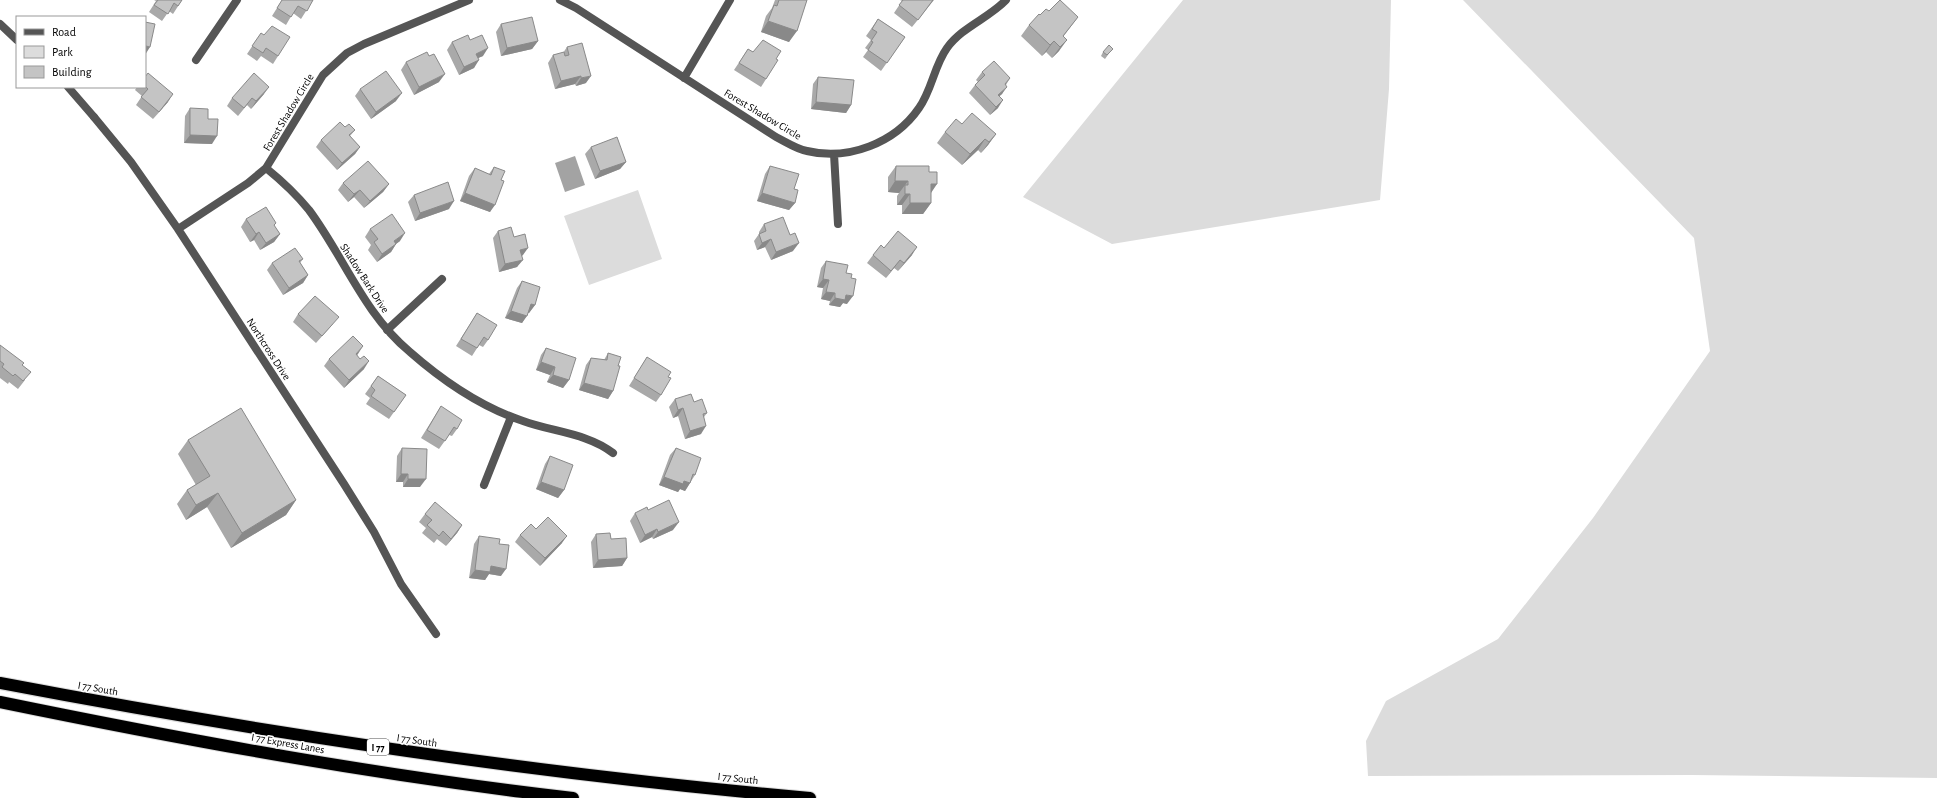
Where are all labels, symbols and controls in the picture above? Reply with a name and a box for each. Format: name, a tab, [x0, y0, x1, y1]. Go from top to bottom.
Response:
legend	[16, 16, 146, 88]
text: Road	[52, 26, 76, 38]
text: Park	[52, 46, 73, 58]
text: Building	[52, 66, 92, 78]
street label: Forest Shadow Circle	[261, 72, 316, 153]
street label: Forest Shadow Circle	[722, 87, 803, 142]
street label: Shadow Bark Drive	[338, 242, 391, 315]
street label: Northcross Drive	[245, 316, 293, 382]
street label: I 77 South	[77, 680, 119, 697]
street label: I 77 Express Lanes	[250, 732, 325, 755]
street label: I 77 South	[396, 732, 438, 749]
road number: I 77	[367, 739, 389, 755]
street label: I 77 South	[717, 771, 759, 786]

